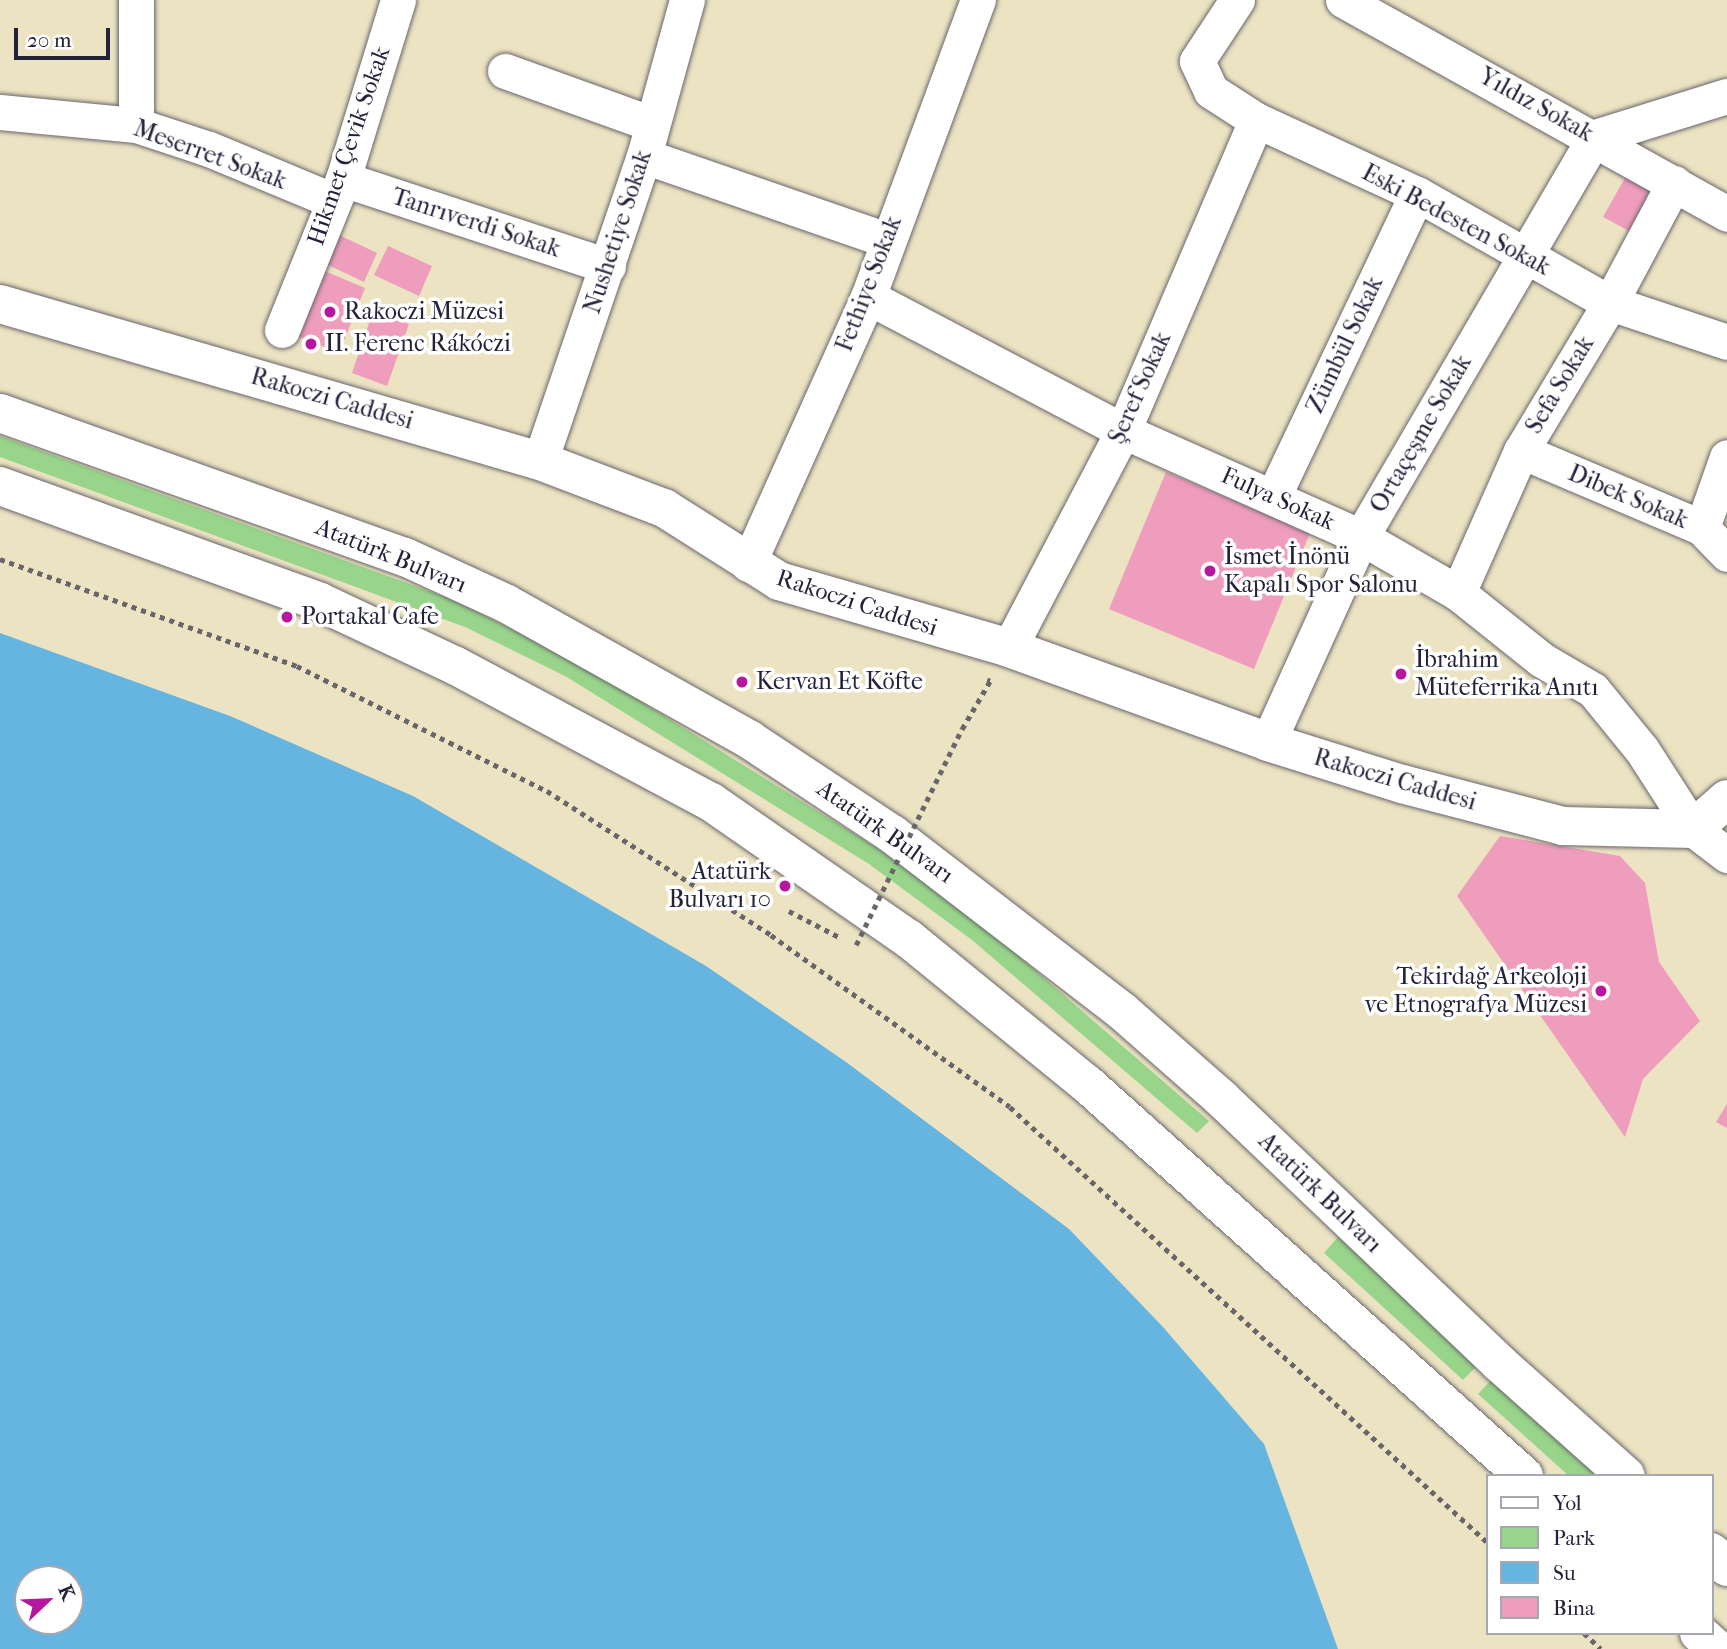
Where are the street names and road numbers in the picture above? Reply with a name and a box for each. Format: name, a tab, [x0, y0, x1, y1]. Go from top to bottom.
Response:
street label: Hikmet Çevik Sokak	[301, 43, 397, 249]
street label: Yıldız Sokak	[1474, 62, 1598, 148]
street label: Meserret Sokak	[130, 114, 290, 196]
street label: Nushetiye Sokak	[578, 147, 658, 317]
street label: Eski Bedesten Sokak	[1357, 158, 1555, 282]
street label: Tanrıverdi Sokak	[388, 182, 564, 264]
street label: Fethiye Sokak	[830, 212, 908, 356]
street label: Zümbül Sokak	[1301, 272, 1389, 418]
street label: Şeref Sokak	[1103, 328, 1177, 448]
street label: Sefa Sokak	[1520, 331, 1600, 439]
street label: Ortaçeşme Sokak	[1364, 350, 1478, 518]
street label: Rakoczi Caddesi	[247, 362, 417, 436]
street label: Dibek Sokak	[1564, 459, 1692, 535]
street label: Fulya Sokak	[1217, 461, 1339, 537]
street label: Atatürk Bulvarı	[311, 513, 471, 599]
street label: Rakoczi Caddesi	[773, 563, 941, 643]
street label: Rakoczi Caddesi	[1310, 743, 1480, 817]
street label: Atatürk Bulvarı	[811, 774, 959, 890]
street label: Atatürk Bulvarı	[1252, 1127, 1388, 1259]

